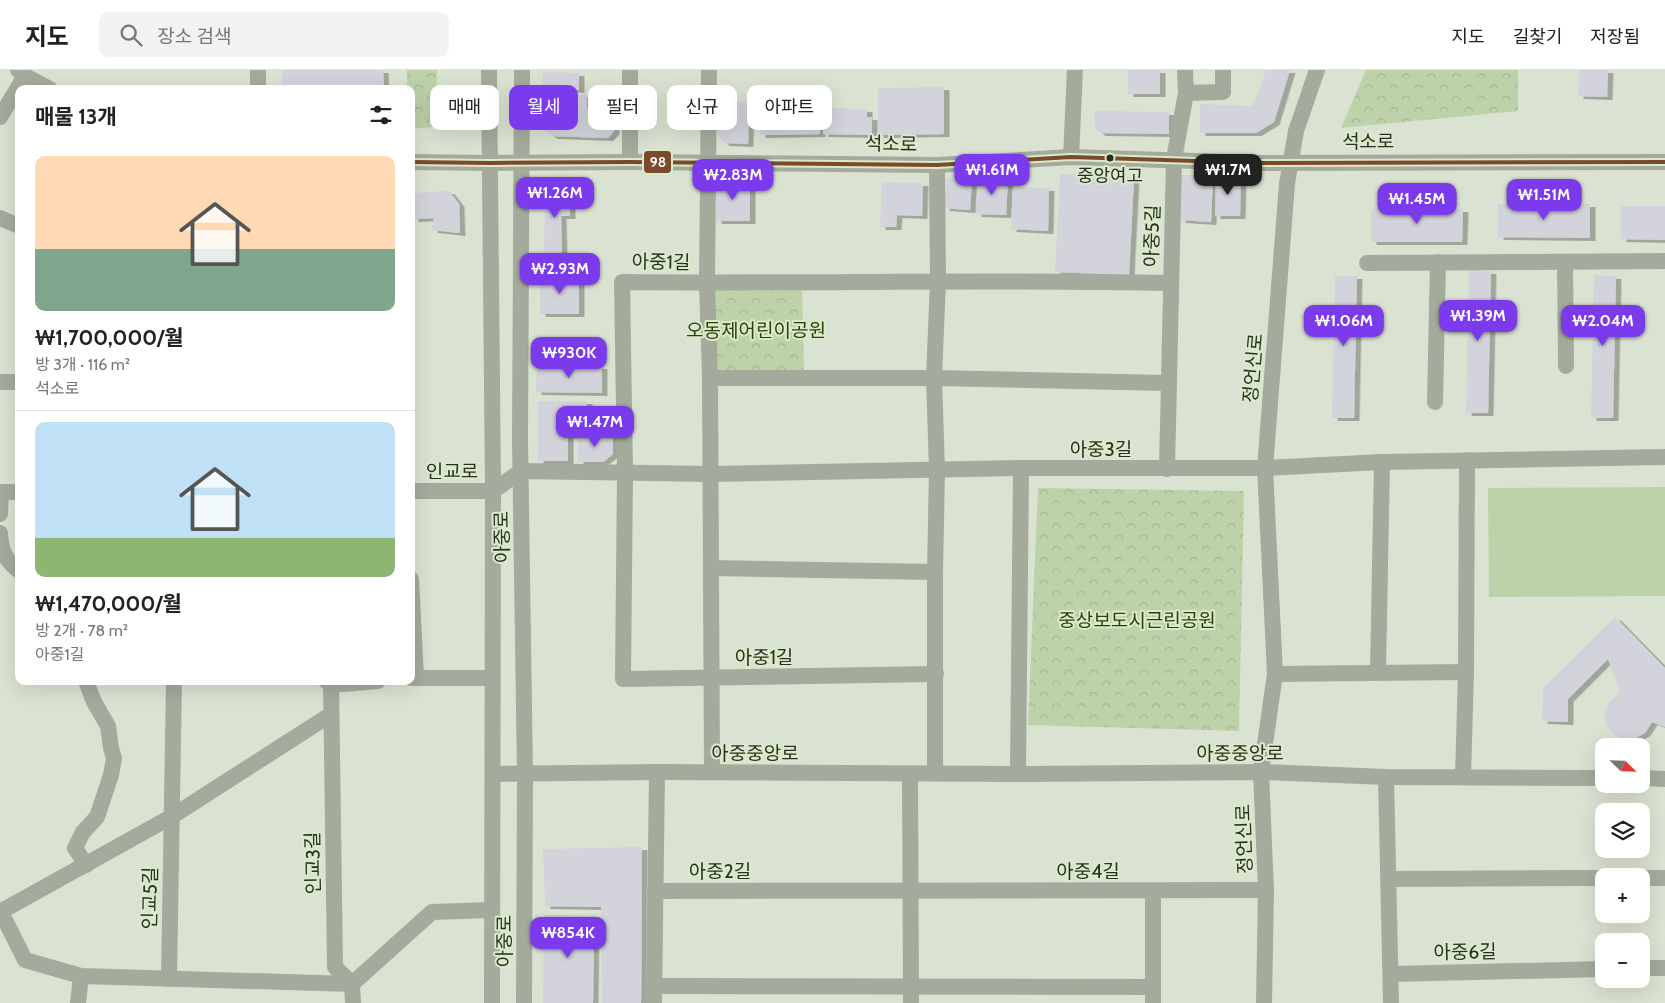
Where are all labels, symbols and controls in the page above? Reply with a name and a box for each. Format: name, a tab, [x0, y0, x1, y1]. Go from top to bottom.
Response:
search box	[99, 12, 449, 57]
icon: search	[117, 21, 145, 49]
text: 지도	[25, 22, 69, 51]
text: 장소 검색	[157, 25, 231, 48]
text: 지도	[1452, 26, 1485, 48]
text: 길찾기	[1513, 26, 1562, 48]
text: 저장됨	[1590, 26, 1640, 48]
chip: 매매	[430, 85, 499, 130]
chip: 월세	[509, 85, 578, 130]
chip: 필터	[588, 85, 657, 130]
chip: 신규	[667, 85, 737, 130]
chip: 아파트	[747, 85, 832, 130]
icon: filters	[367, 101, 395, 129]
text: 매물 13개	[35, 104, 117, 129]
street label: 석소로	[1342, 130, 1394, 153]
street label: 석소로	[865, 132, 917, 156]
line badge: 98	[643, 150, 672, 174]
text: 98	[650, 153, 666, 171]
marker: 중앙여고	[1105, 153, 1115, 163]
pin: ₩1.61M	[951, 154, 1033, 196]
pin: ₩1.7M	[1193, 154, 1263, 196]
pin: ₩2.83M	[692, 158, 774, 201]
text: ₩1.61M	[965, 160, 1019, 179]
text: ₩1.7M	[1205, 160, 1251, 179]
text: ₩2.83M	[703, 165, 763, 184]
place label: 중앙여고	[1077, 165, 1143, 187]
pin: ₩1.26M	[514, 176, 596, 219]
pin: ₩1.51M	[1503, 178, 1585, 221]
pin: ₩1.45M	[1376, 182, 1458, 225]
text: ₩1.26M	[527, 183, 583, 202]
text: ₩1.51M	[1518, 185, 1570, 204]
icon: home	[170, 189, 260, 279]
text: ₩1.45M	[1389, 189, 1445, 208]
street label: 아중5길	[1139, 204, 1165, 268]
street label: 아중1길	[631, 250, 691, 274]
pin: ₩2.93M	[519, 252, 601, 295]
text: ₩2.93M	[531, 259, 589, 278]
pin: ₩1.39M	[1437, 300, 1519, 342]
pin: ₩1.06M	[1303, 304, 1385, 347]
pin: ₩2.04M	[1562, 304, 1644, 347]
text: ₩1.39M	[1450, 306, 1506, 325]
text: ₩1.06M	[1315, 311, 1373, 330]
text: ₩2.04M	[1572, 311, 1634, 330]
park label: 오동제어린이공원	[686, 319, 826, 342]
text: ₩1,700,000/월	[35, 325, 184, 350]
street label: 정언신로	[1238, 332, 1268, 404]
pin: ₩930K	[534, 336, 604, 379]
text: ₩930K	[542, 343, 596, 362]
text: 방 3개 · 116 m²	[35, 355, 130, 374]
text: 석소로	[35, 379, 79, 398]
pin: ₩1.47M	[554, 406, 636, 448]
text: ₩1.47M	[567, 412, 623, 431]
street label: 아중3길	[1070, 438, 1132, 461]
icon: home	[170, 454, 260, 544]
street label: 인교로	[426, 460, 478, 483]
street label: 아중로	[490, 511, 514, 563]
text: ₩1,470,000/월	[35, 591, 182, 616]
park label: 중상보도시근린공원	[1058, 609, 1216, 632]
text: 방 2개 · 78 m²	[35, 621, 128, 640]
text: 아중1길	[35, 645, 84, 664]
street label: 아중1길	[735, 646, 793, 669]
north arrow	[1595, 738, 1650, 792]
map controls	[1595, 738, 1650, 988]
street label: 아중중앙로	[711, 742, 799, 765]
street label: 아중중앙로	[1196, 742, 1284, 765]
button: layers	[1595, 803, 1650, 858]
street label: 정언신로	[1231, 804, 1257, 874]
street label: 인교3길	[301, 831, 325, 895]
street label: 아중2길	[689, 860, 751, 883]
street label: 아중4길	[1056, 860, 1120, 883]
street label: 인교5길	[138, 866, 162, 930]
button: +	[1595, 868, 1650, 923]
street label: 아중로	[493, 915, 516, 967]
pin: ₩854K	[533, 916, 603, 959]
text: ₩854K	[541, 923, 595, 942]
button: −	[1595, 933, 1650, 988]
street label: 아중6길	[1433, 940, 1497, 964]

